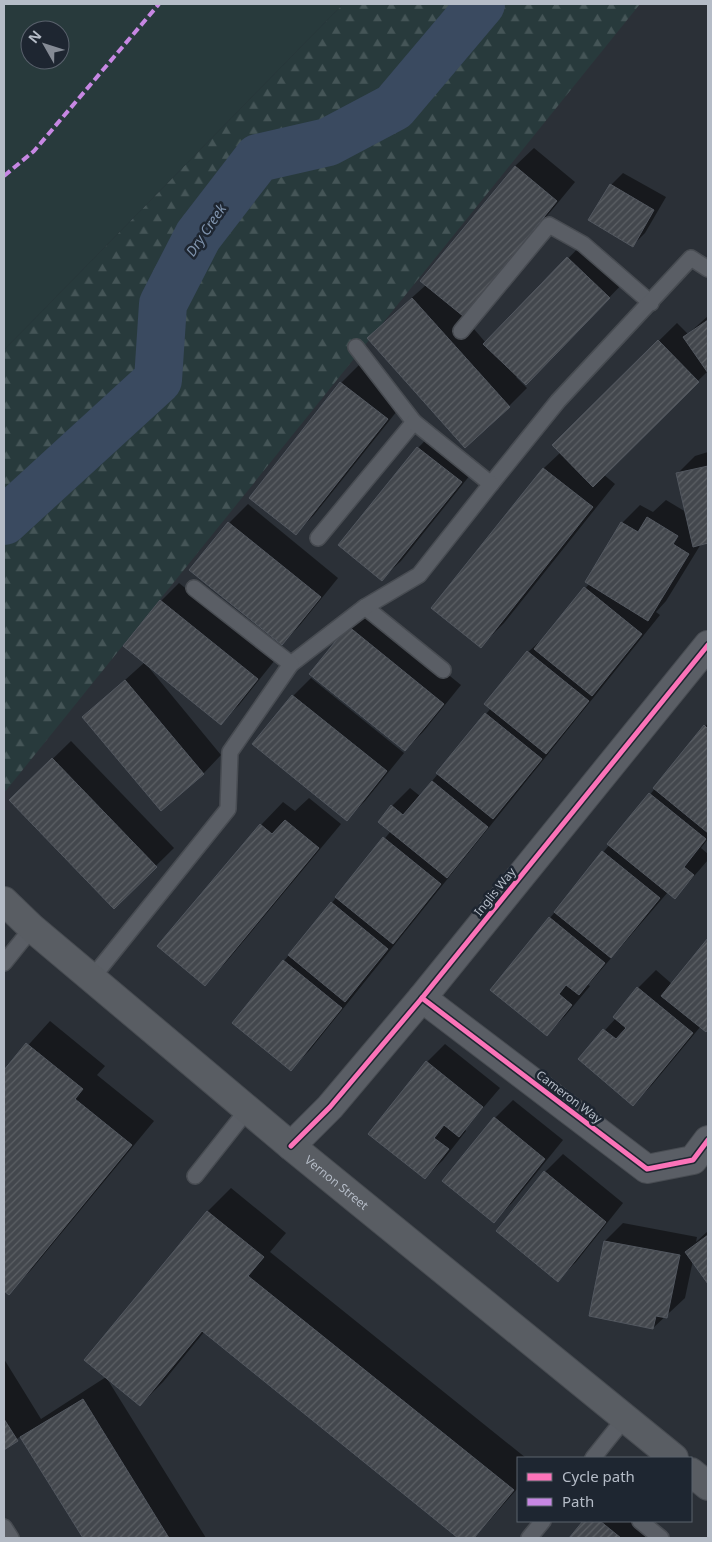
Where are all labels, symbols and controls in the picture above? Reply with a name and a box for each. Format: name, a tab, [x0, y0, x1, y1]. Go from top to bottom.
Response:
north arrow	[20, 20, 70, 70]
text: N	[24, 26, 45, 47]
water label: Dry Creek	[181, 199, 231, 260]
street label: Inglis Way	[470, 863, 520, 919]
street label: Cameron Way	[533, 1066, 606, 1128]
street label: Vernon Street	[301, 1152, 373, 1214]
legend	[517, 1457, 692, 1522]
text: Cycle path	[562, 1466, 635, 1486]
text: Path	[562, 1491, 594, 1511]

